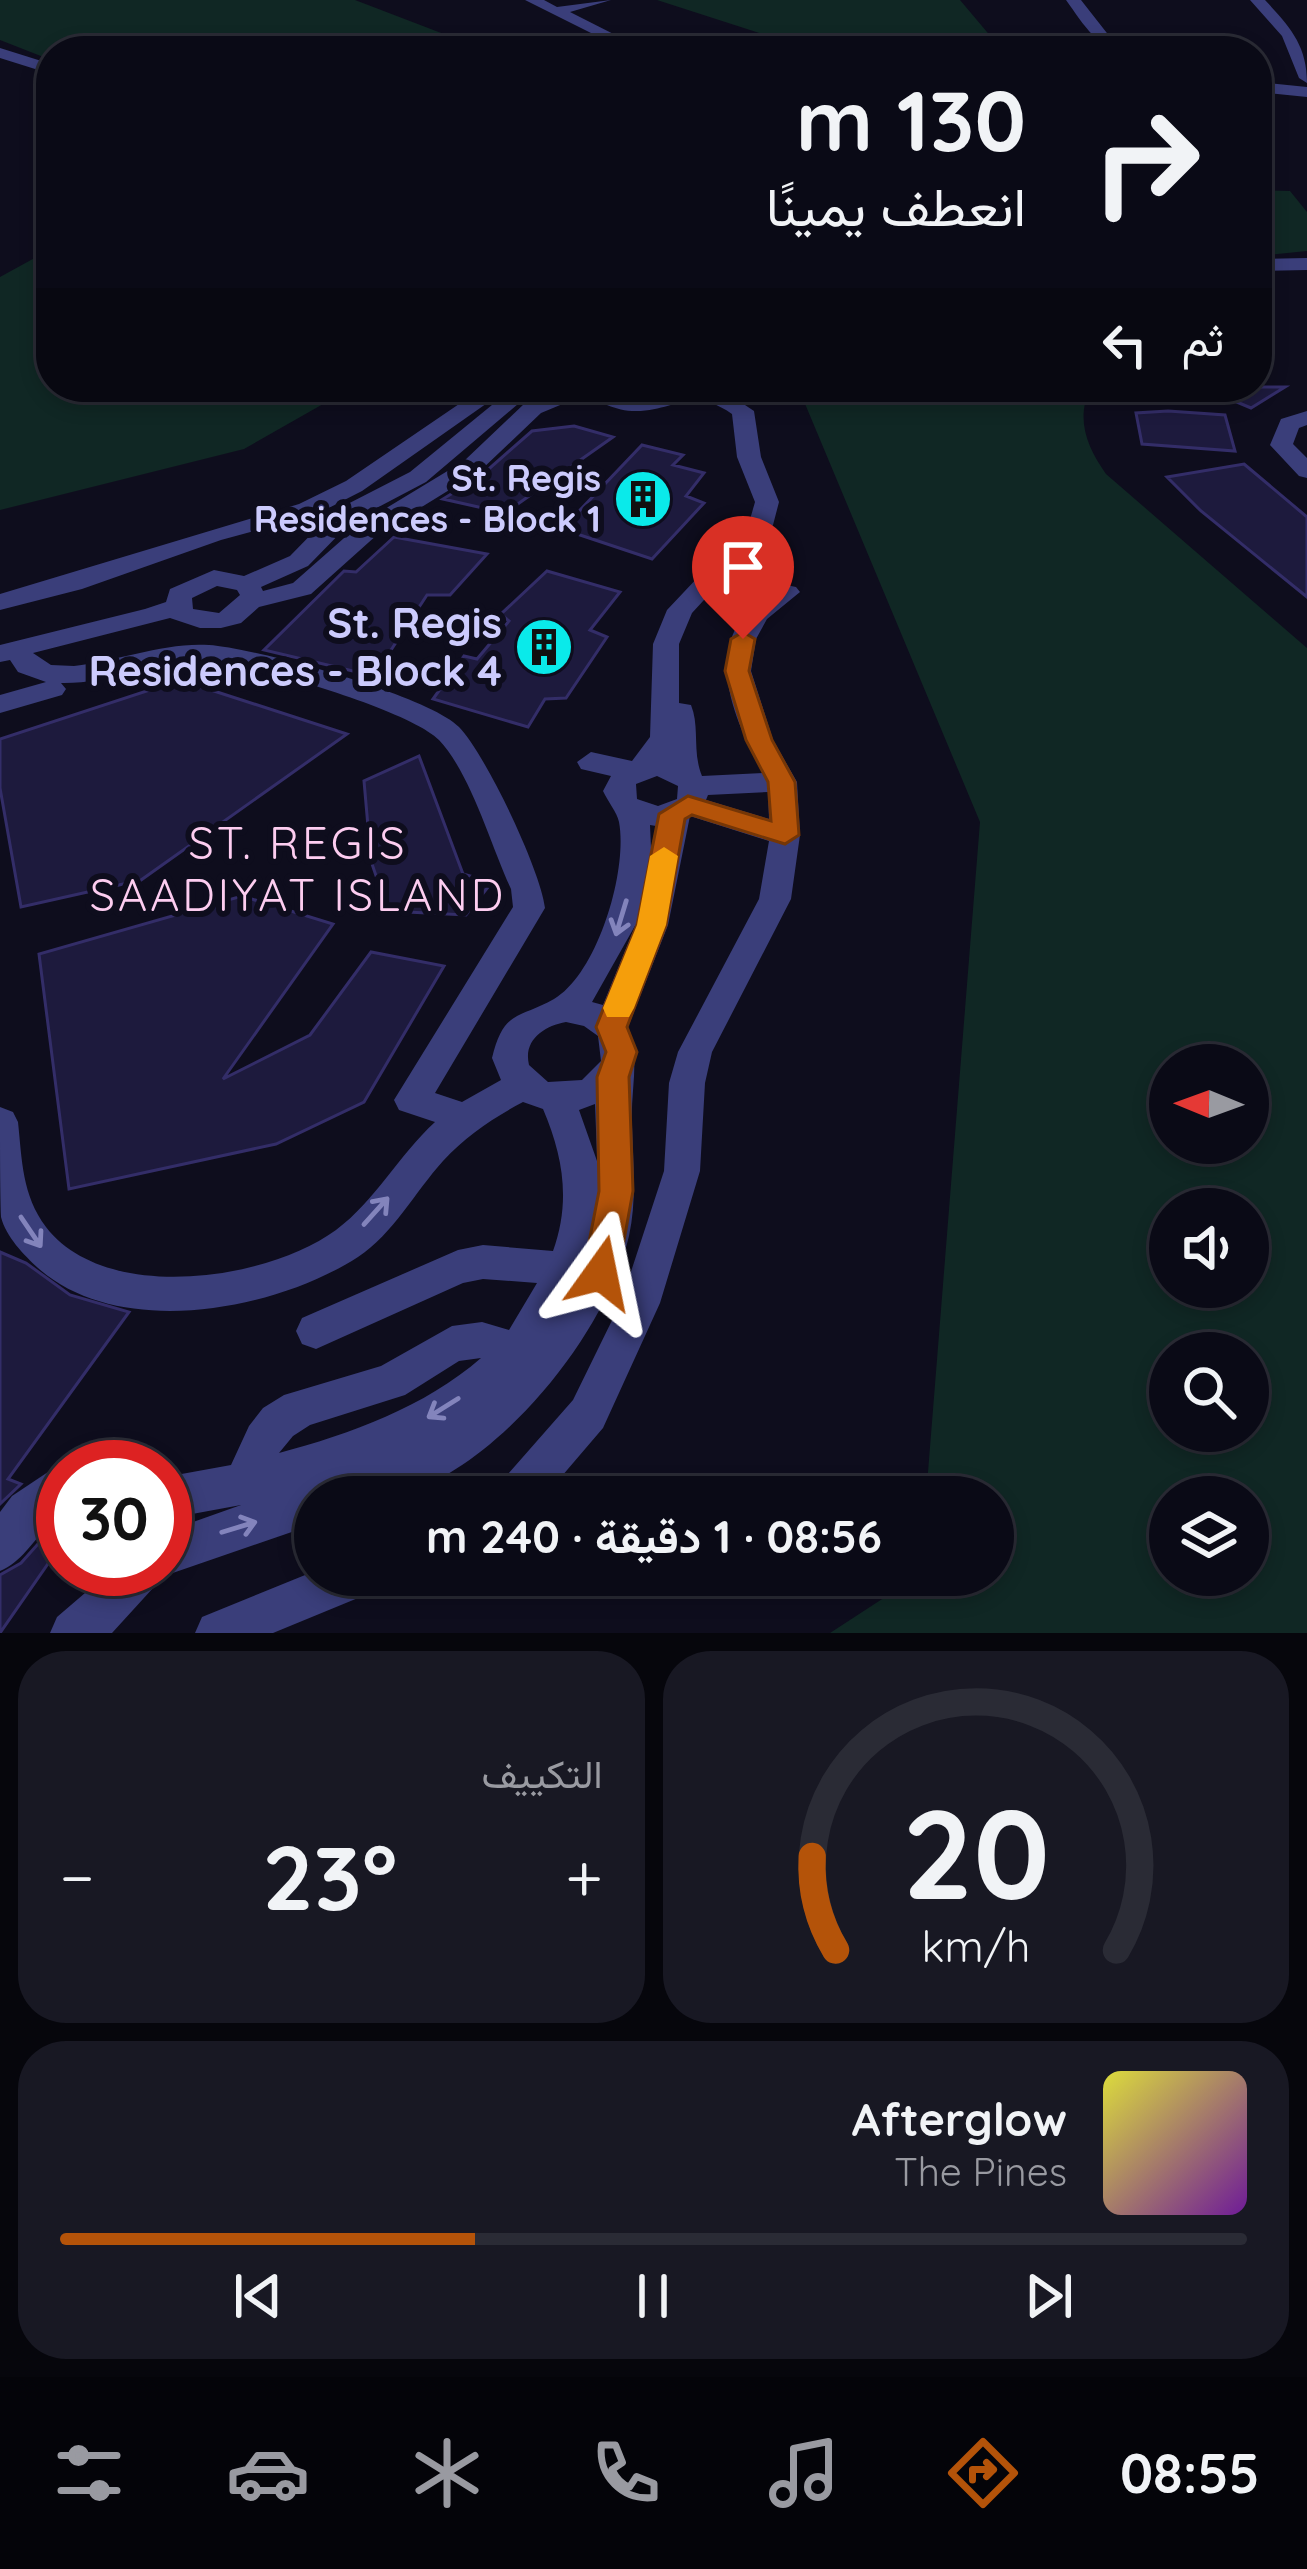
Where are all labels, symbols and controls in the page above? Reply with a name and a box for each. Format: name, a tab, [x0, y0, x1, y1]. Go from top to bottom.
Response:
text: 130 m	[796, 67, 1026, 172]
icon: right	[1068, 84, 1224, 240]
text: انعطف يمينًا	[766, 172, 1026, 240]
text: ثم	[1182, 311, 1224, 367]
icon: left	[1092, 312, 1158, 378]
place label: St. Regis Residences - Block 1	[254, 455, 601, 541]
building icon: St. Regis Residences - Block 1	[612, 468, 674, 530]
pin	[692, 516, 794, 639]
icon: arrive	[710, 534, 776, 600]
place label: St. Regis Residences - Block 4	[89, 596, 502, 697]
building icon: St. Regis Residences - Block 4	[513, 616, 575, 678]
district label: ST. REGIS SAADIYAT ISLAND	[90, 814, 506, 922]
one-way arrow	[609, 898, 631, 936]
north arrow	[1149, 1044, 1269, 1164]
map controls	[1149, 1044, 1269, 1596]
button: sound	[1149, 1188, 1269, 1308]
one-way arrow	[362, 1197, 389, 1227]
position arrow	[538, 1210, 664, 1336]
one-way arrow	[18, 1215, 43, 1249]
button: search	[1149, 1332, 1269, 1452]
one-way arrow	[426, 1396, 460, 1420]
speed limit sign: 30	[36, 1440, 192, 1596]
button: layers	[1149, 1476, 1269, 1596]
text: 08:56 · 1 دقيقة · 240 m	[426, 1508, 882, 1564]
one-way arrow	[219, 1515, 257, 1537]
text: التكييف	[482, 1749, 603, 1798]
text: 20	[902, 1774, 1050, 1930]
text: 23°	[262, 1820, 397, 1933]
text: −	[60, 1835, 94, 1918]
text: +	[565, 1835, 603, 1918]
text: km/h	[921, 1919, 1030, 1973]
text: Afterglow	[852, 2091, 1067, 2147]
text: The Pines	[894, 2147, 1067, 2196]
icon: previous	[225, 2263, 291, 2329]
icon: pause	[620, 2263, 686, 2329]
icon: next	[1016, 2263, 1082, 2329]
icon: filters	[47, 2431, 131, 2515]
icon: car	[226, 2431, 310, 2515]
icon: climate	[405, 2431, 489, 2515]
icon: phone	[584, 2431, 668, 2515]
icon: music	[762, 2431, 846, 2515]
icon: directions	[941, 2431, 1025, 2515]
text: 08:55	[1120, 2439, 1260, 2507]

